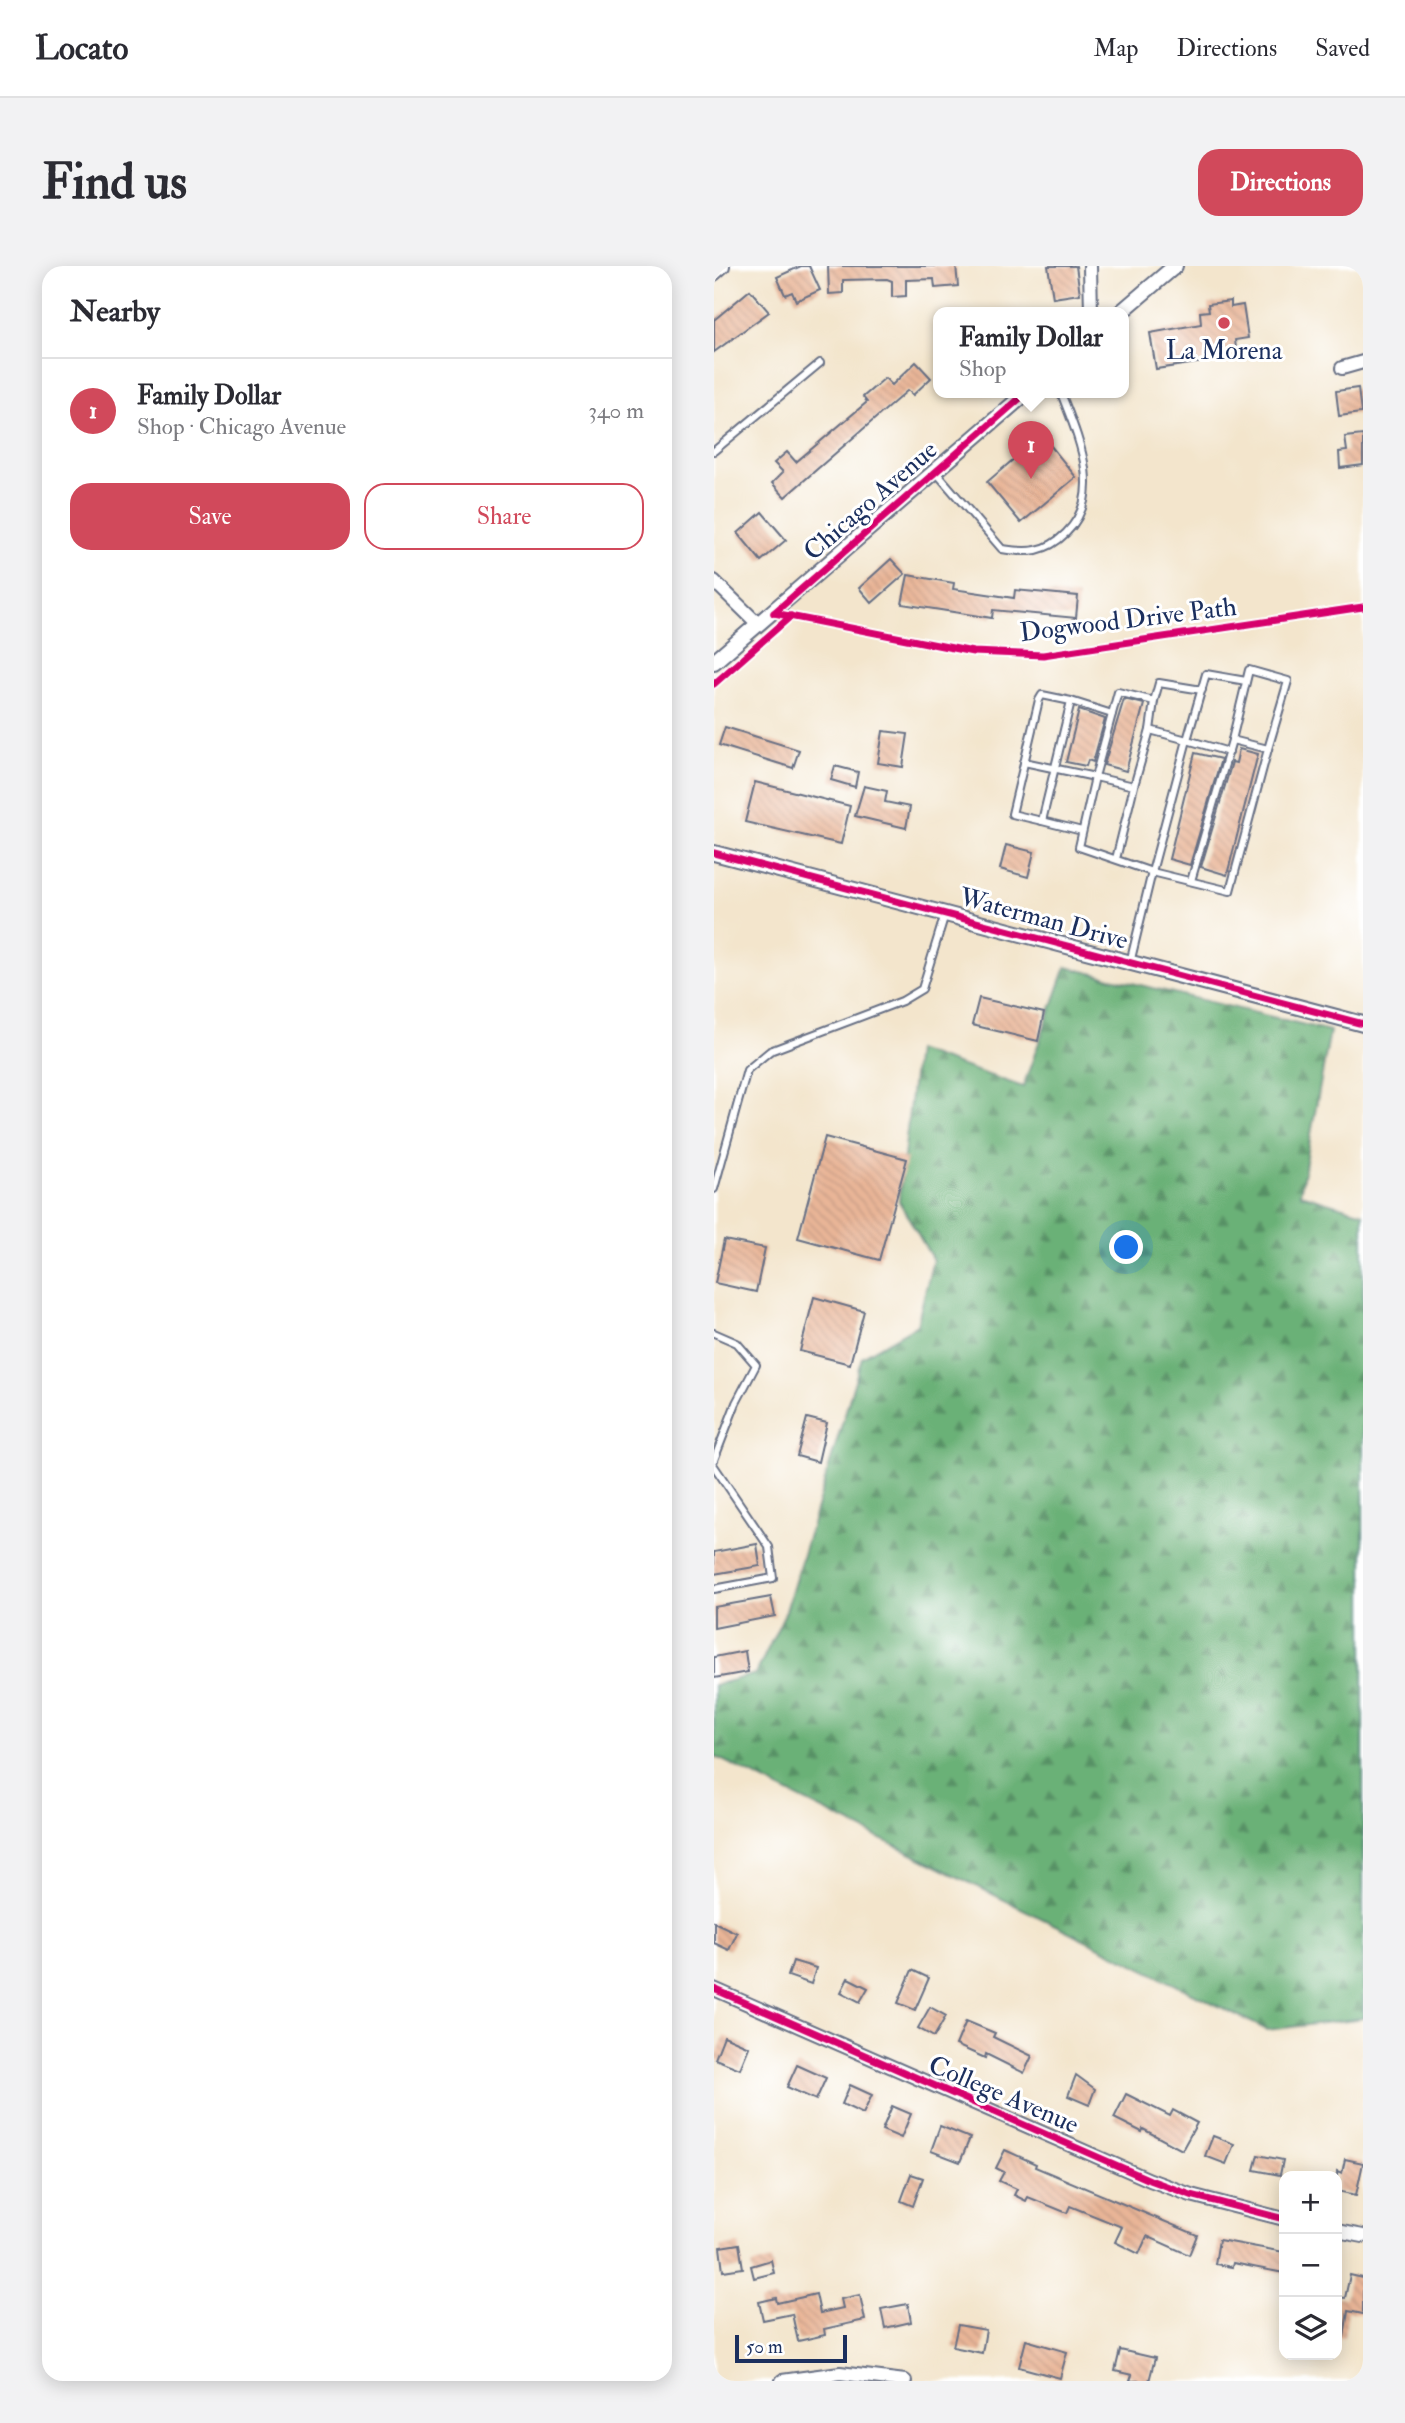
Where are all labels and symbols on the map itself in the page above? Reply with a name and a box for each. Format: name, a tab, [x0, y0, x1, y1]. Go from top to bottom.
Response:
marker: La Morena	[1216, 315, 1232, 331]
place label: La Morena	[1166, 335, 1283, 367]
pin: 1	[1008, 421, 1054, 479]
street label: Chicago Avenue	[797, 434, 944, 568]
street label: Dogwood Drive Path	[1018, 591, 1239, 649]
street label: Waterman Drive	[955, 881, 1132, 957]
your location	[1109, 1230, 1143, 1264]
street label: College Avenue	[924, 2049, 1084, 2141]
scale bar	[735, 2332, 847, 2364]

